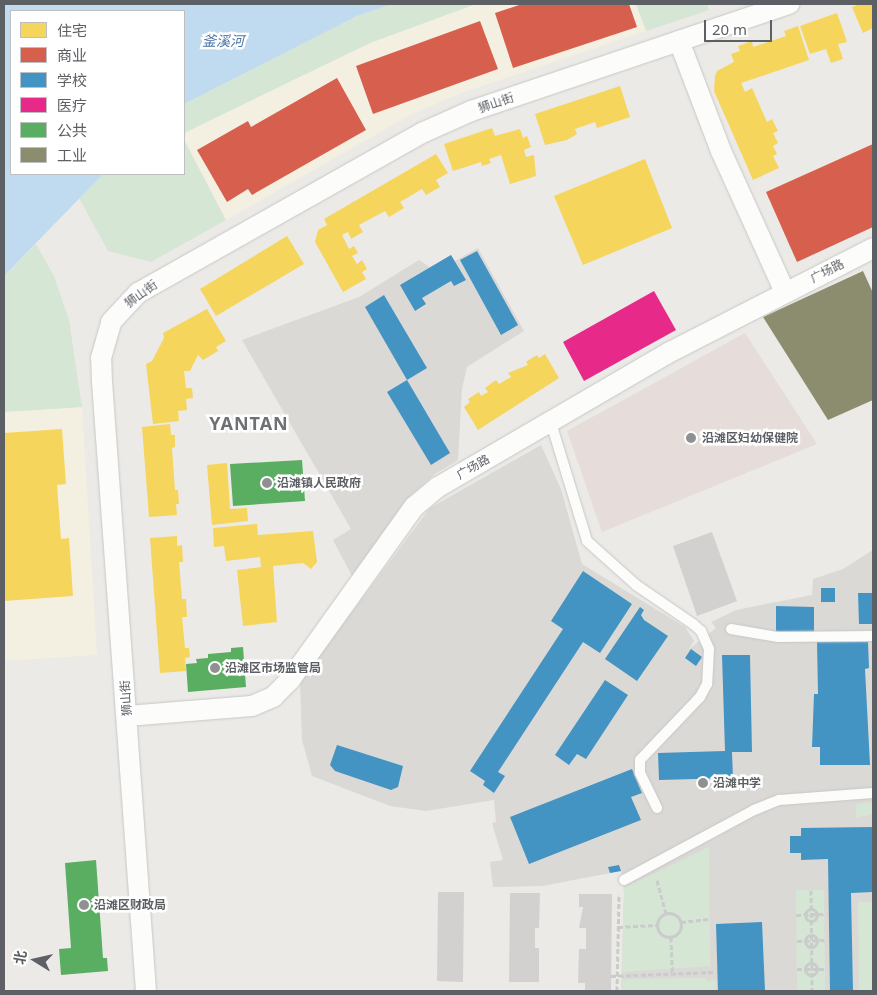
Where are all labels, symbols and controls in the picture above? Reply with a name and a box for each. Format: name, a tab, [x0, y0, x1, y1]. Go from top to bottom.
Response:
legend	[10, 10, 185, 175]
scale bar	[707, 10, 774, 42]
text: 20 m	[712, 19, 747, 39]
text: 住宅	[57, 20, 87, 40]
water label: 釜溪河	[202, 33, 244, 49]
text: 商业	[57, 45, 87, 65]
text: 学校	[57, 70, 87, 90]
street label: 狮山街	[477, 90, 515, 116]
text: 医疗	[57, 95, 87, 115]
text: 公共	[57, 120, 87, 140]
text: 工业	[57, 145, 87, 165]
street label: 广场路	[808, 256, 846, 286]
street label: 狮山街	[122, 278, 160, 310]
district label: YANTAN	[209, 412, 289, 434]
marker: 沿滩区妇幼保健院	[684, 431, 698, 445]
place label: 沿滩区妇幼保健院	[702, 431, 798, 445]
street label: 广场路	[454, 452, 492, 482]
place label: 沿滩镇人民政府	[277, 476, 361, 490]
marker: 沿滩镇人民政府	[261, 477, 273, 489]
place label: 沿滩区市场监管局	[225, 661, 321, 675]
marker: 沿滩区市场监管局	[209, 662, 221, 674]
street label: 狮山街	[118, 680, 134, 716]
place label: 沿滩中学	[713, 776, 761, 790]
marker: 沿滩中学	[697, 777, 709, 789]
place label: 沿滩区财政局	[94, 898, 166, 912]
marker: 沿滩区财政局	[78, 899, 90, 911]
north arrow	[10, 935, 60, 985]
text: 北	[9, 949, 30, 966]

